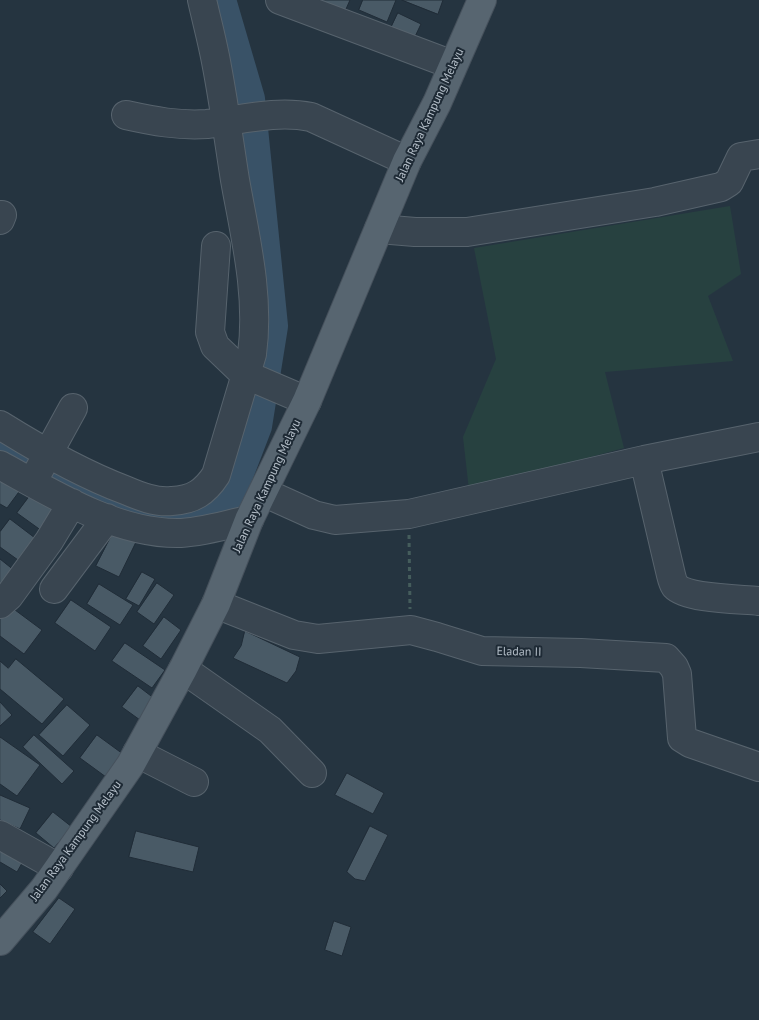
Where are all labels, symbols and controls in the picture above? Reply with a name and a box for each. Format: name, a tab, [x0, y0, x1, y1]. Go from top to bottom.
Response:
street label: Jalan Raya Kampung Melayu	[393, 46, 467, 184]
street label: Jalan Raya Kampung Melayu	[230, 417, 304, 555]
street label: Eladan II	[496, 644, 542, 660]
street label: Jalan Raya Kampung Melayu	[27, 778, 125, 904]

